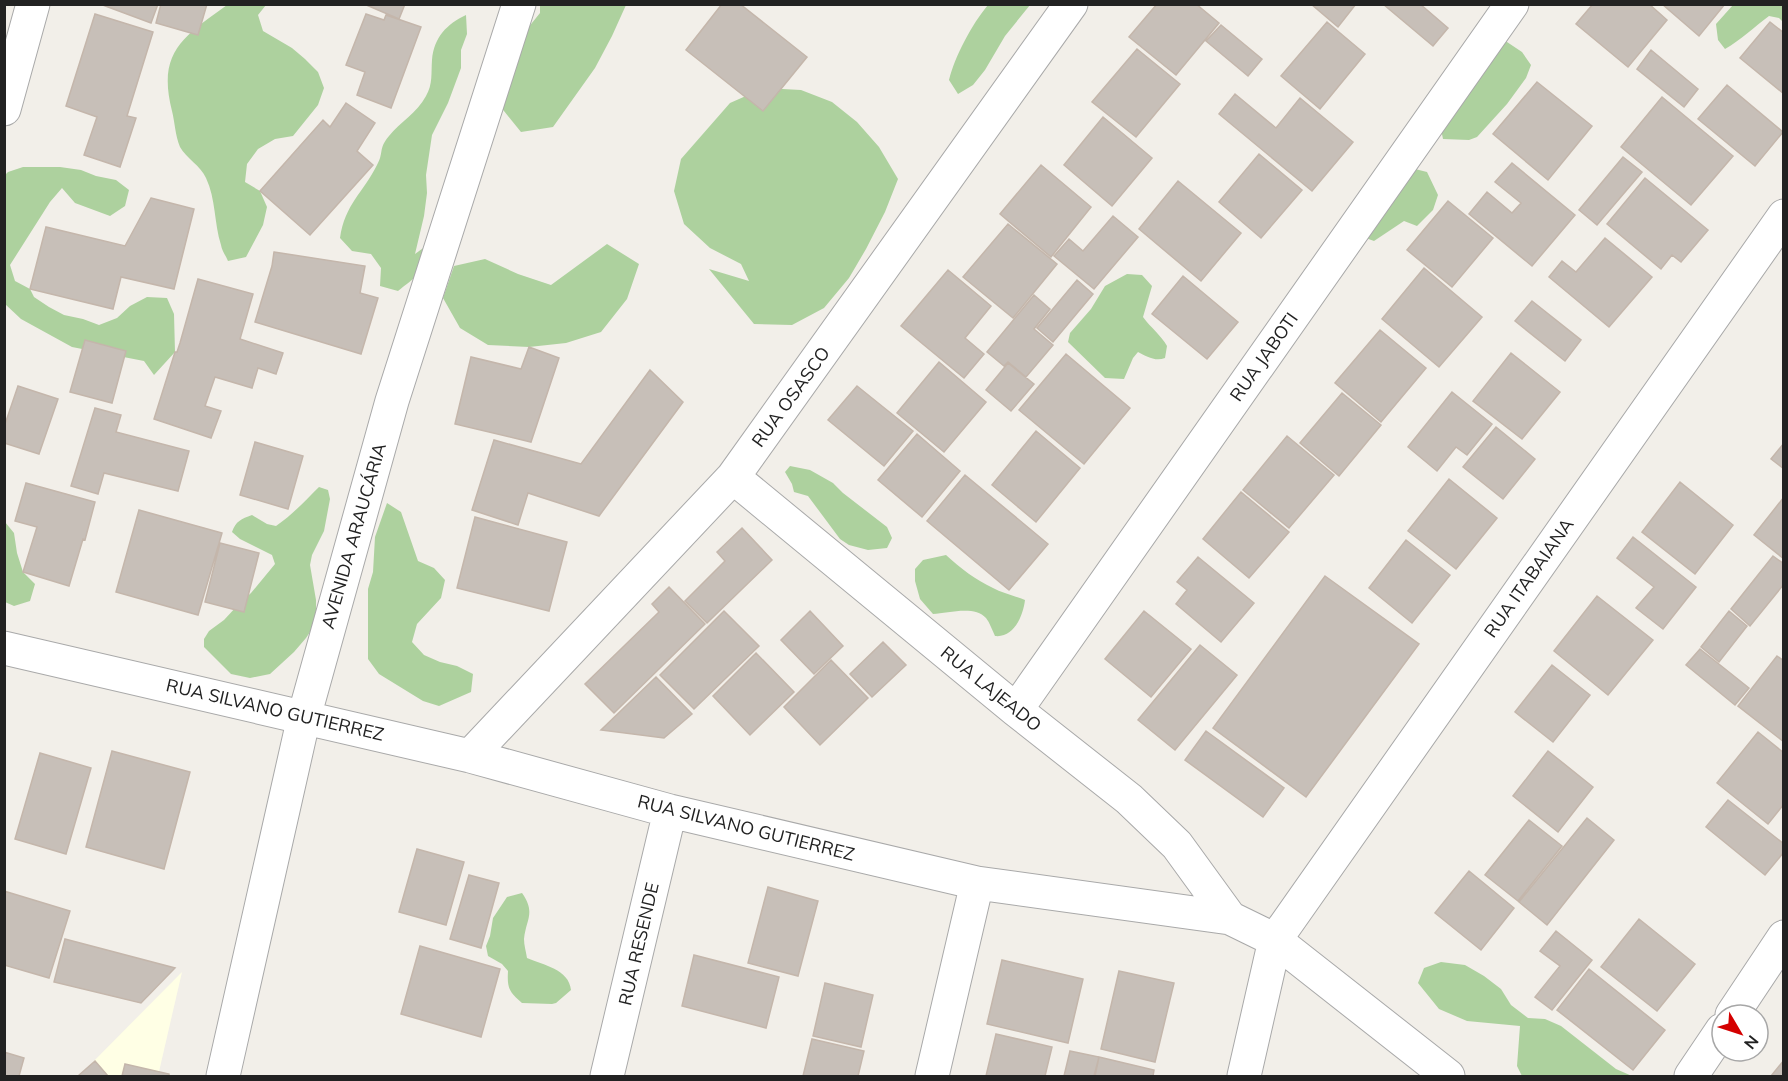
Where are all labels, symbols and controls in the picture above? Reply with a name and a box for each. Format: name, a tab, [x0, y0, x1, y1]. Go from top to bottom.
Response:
street label: RUA JABOTI	[1224, 308, 1303, 406]
street label: RUA OSASCO	[746, 342, 835, 451]
street label: AVENIDA ARAUCÁRIA	[316, 440, 391, 631]
street label: RUA ITABAIANA	[1479, 513, 1578, 642]
street label: RUA LAJEADO	[936, 641, 1046, 736]
street label: RUA SILVANO GUTIERREZ	[164, 673, 387, 746]
street label: RUA SILVANO GUTIERREZ	[635, 789, 857, 866]
street label: RUA RESENDE	[613, 880, 664, 1008]
north arrow	[1710, 1003, 1770, 1063]
text: N	[1740, 1031, 1763, 1053]

